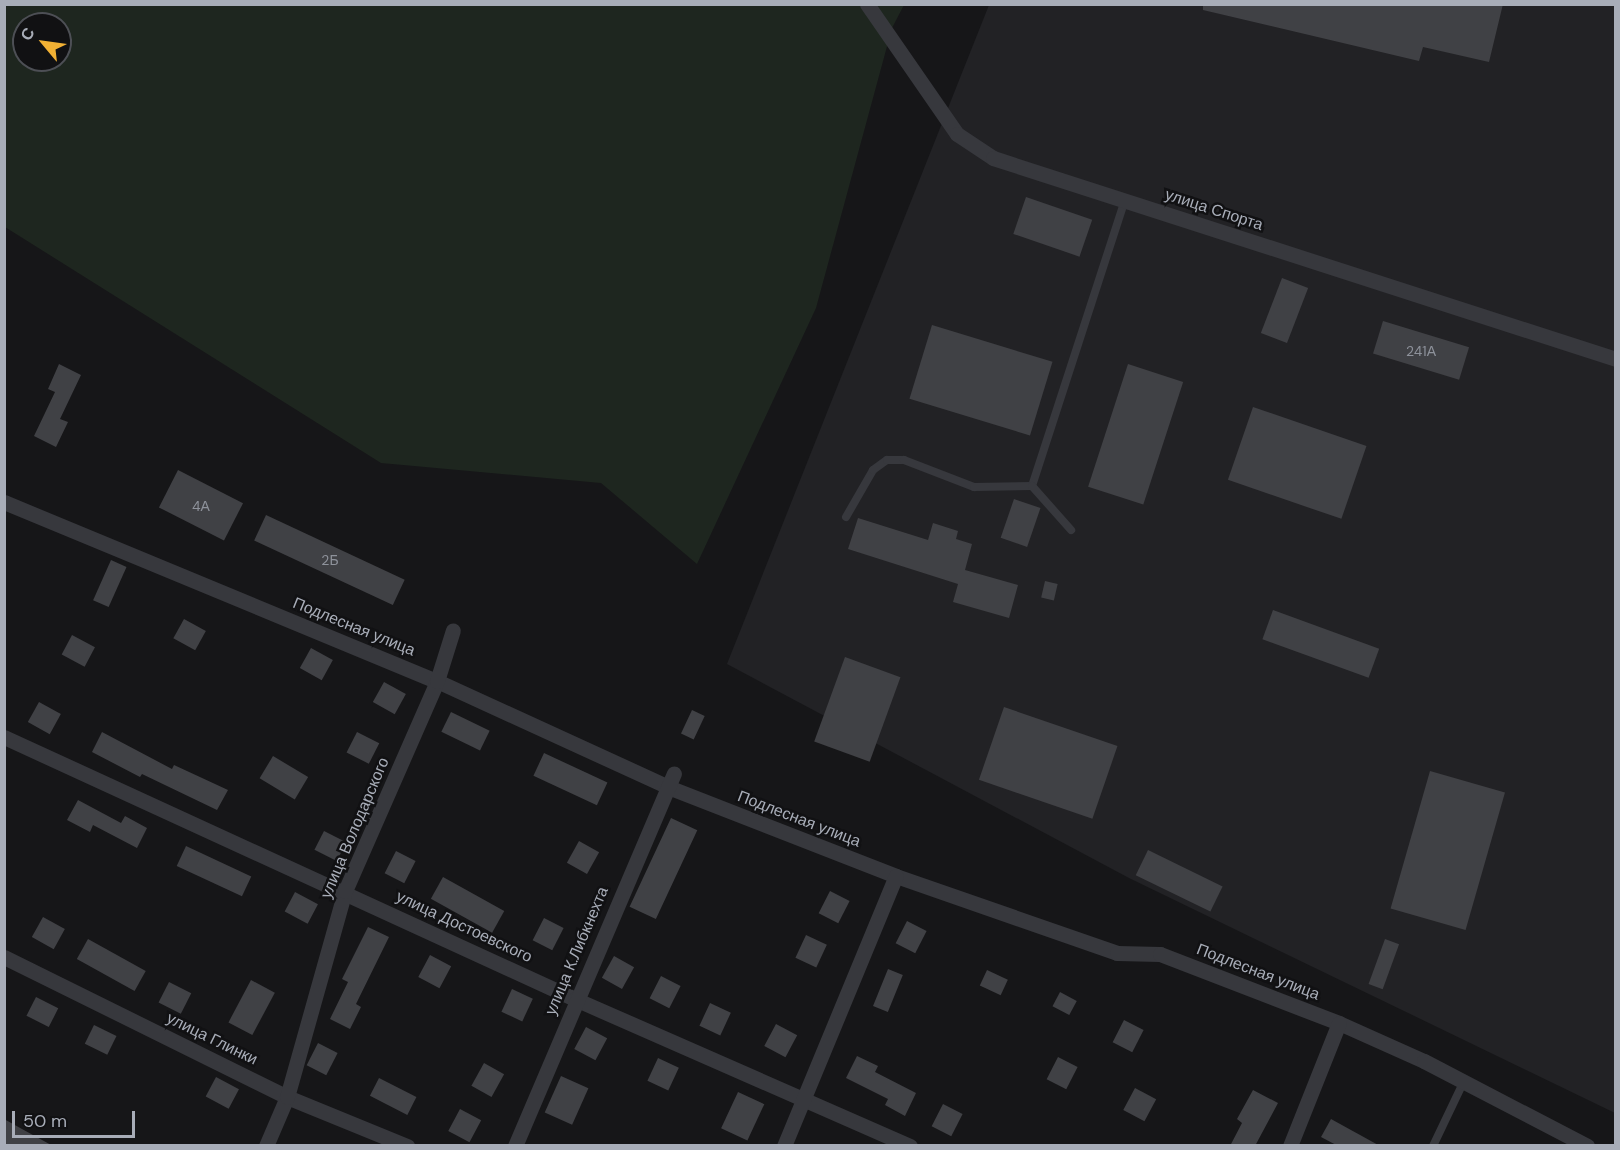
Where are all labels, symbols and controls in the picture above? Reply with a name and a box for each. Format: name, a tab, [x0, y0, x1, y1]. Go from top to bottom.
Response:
north arrow	[12, 12, 72, 72]
text: С	[16, 24, 40, 44]
street label: улица Спорта	[1163, 185, 1265, 235]
house number: 241А	[1406, 343, 1436, 359]
house number: 4А	[192, 498, 210, 514]
house number: 2Б	[321, 552, 339, 568]
street label: Подлесная улица	[290, 594, 418, 660]
street label: улица Володарского	[317, 755, 393, 901]
street label: Подлесная улица	[735, 787, 863, 851]
street label: улица К.Либкнехта	[541, 884, 613, 1018]
street label: улица Достоевского	[393, 887, 535, 967]
street label: Подлесная улица	[1194, 940, 1322, 1004]
street label: улица Глинки	[163, 1009, 261, 1069]
scale bar	[15, 1099, 138, 1137]
text: 50 m	[23, 1109, 67, 1133]

